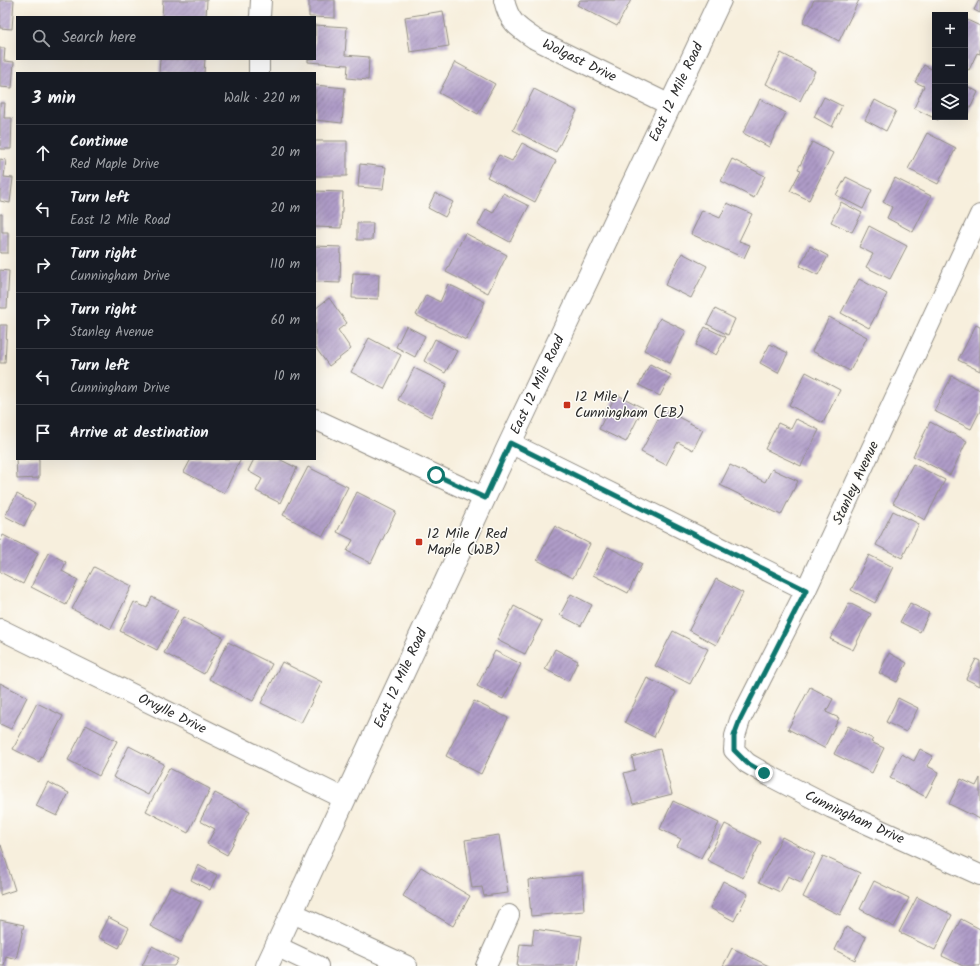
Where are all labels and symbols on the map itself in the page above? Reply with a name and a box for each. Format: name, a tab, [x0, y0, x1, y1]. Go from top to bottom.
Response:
street label: Wolgast Drive	[538, 33, 621, 88]
street label: East 12 Mile Road	[643, 38, 710, 146]
street label: East 12 Mile Road	[505, 331, 571, 438]
place label: 12 Mile / Cunningham (EB)	[575, 386, 684, 424]
marker: 12 Mile / Cunningham (EB)	[562, 400, 572, 410]
street label: Stanley Avenue	[827, 437, 885, 528]
route start	[427, 466, 445, 484]
place label: 12 Mile / Red Maple (WB)	[427, 523, 508, 561]
marker: 12 Mile / Red Maple (WB)	[414, 537, 424, 547]
street label: East 12 Mile Road	[368, 624, 434, 732]
street label: Orvylle Drive	[134, 688, 211, 740]
route end	[755, 764, 773, 782]
street label: Cunningham Drive	[801, 785, 908, 851]

